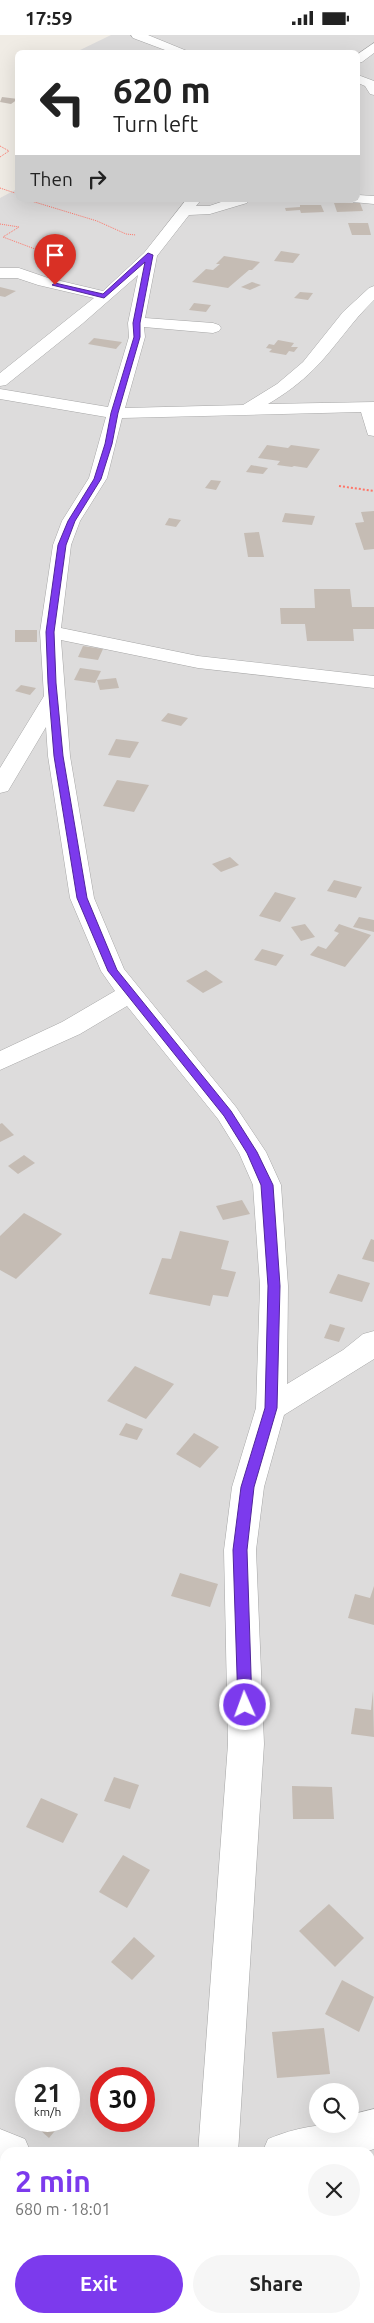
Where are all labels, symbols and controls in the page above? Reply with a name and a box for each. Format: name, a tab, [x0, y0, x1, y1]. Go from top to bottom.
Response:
text: 17:59	[25, 7, 73, 29]
icon: left	[30, 70, 95, 135]
text: 620 m	[113, 70, 211, 110]
text: Turn left	[113, 111, 198, 136]
icon: right	[83, 165, 111, 193]
text: Then	[30, 168, 73, 190]
pin	[34, 234, 76, 285]
icon: arrive	[41, 241, 69, 269]
position arrow	[218, 1678, 270, 1730]
speed limit sign: 30	[90, 2067, 155, 2132]
text: 21	[33, 2079, 62, 2107]
map controls	[309, 2083, 359, 2133]
button: search	[309, 2083, 359, 2133]
text: km/h	[34, 2105, 61, 2118]
text: 2 min	[15, 2164, 91, 2198]
button: close	[308, 2164, 360, 2216]
text: 680 m · 18:01	[15, 2200, 111, 2218]
button: Exit	[15, 2255, 183, 2313]
button: Share	[193, 2255, 360, 2313]

